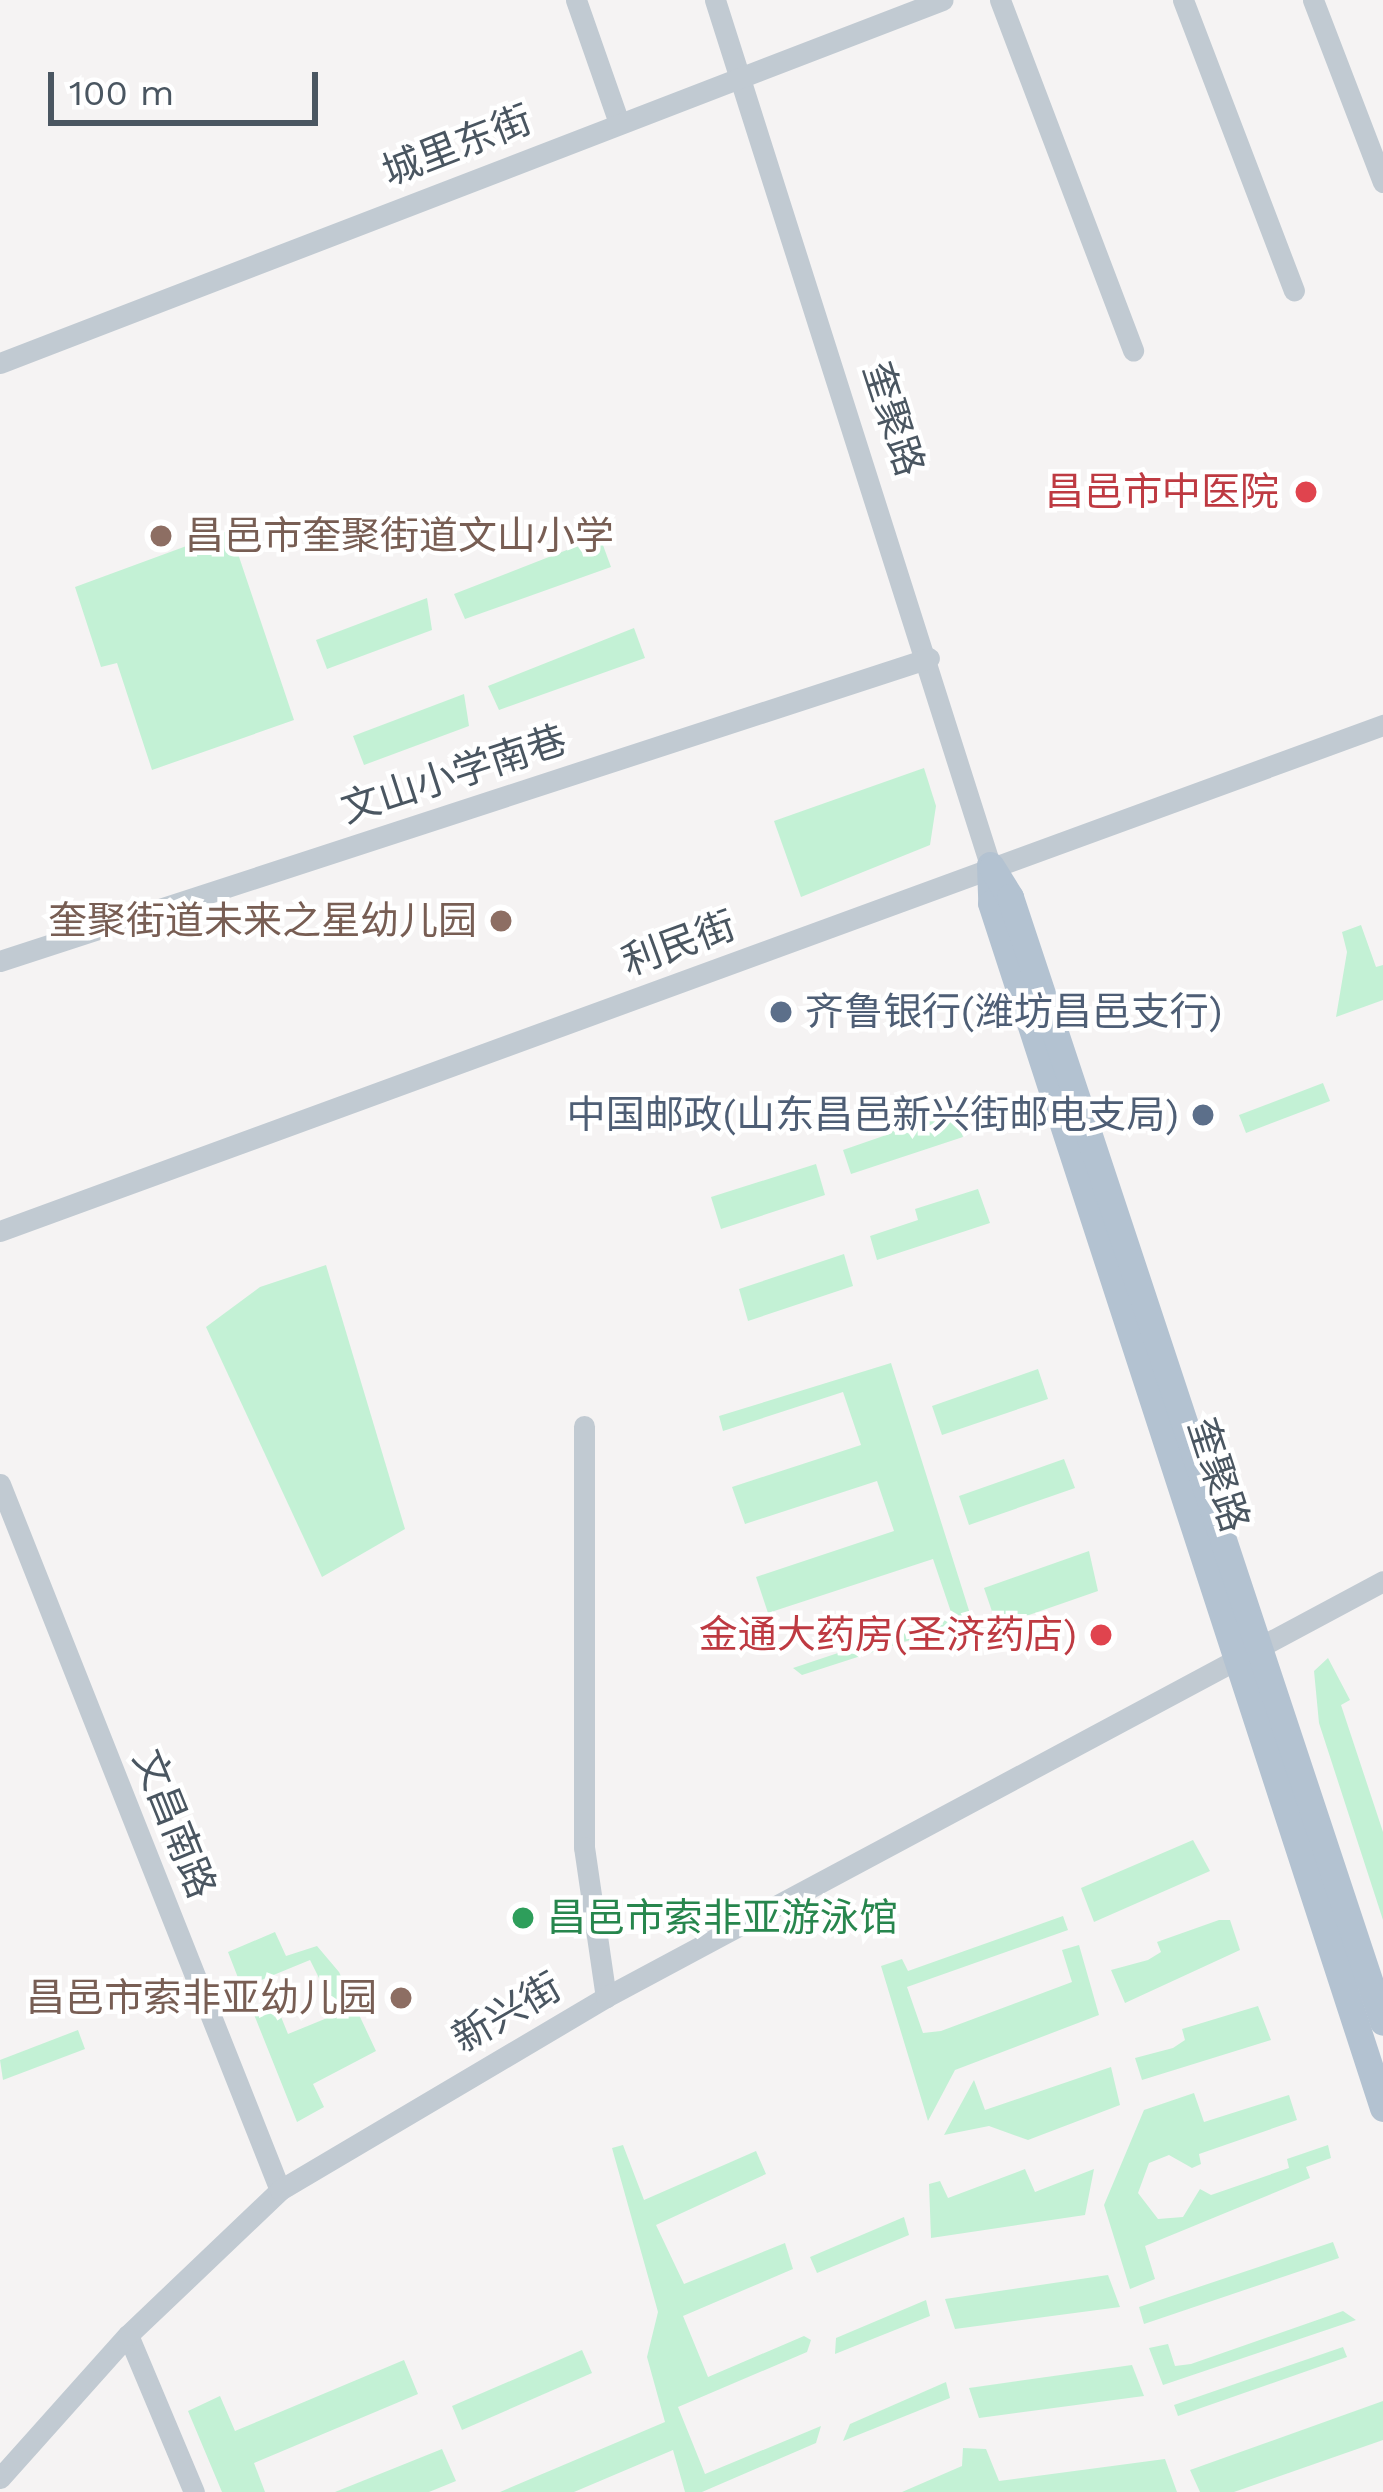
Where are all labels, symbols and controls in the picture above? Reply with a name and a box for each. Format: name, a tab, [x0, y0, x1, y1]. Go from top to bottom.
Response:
scale bar	[54, 48, 324, 122]
text: 100 m	[69, 72, 174, 114]
street label: 城里东街	[376, 96, 538, 196]
street label: 奎聚路	[853, 356, 933, 482]
place label: 昌邑市中医院	[1045, 469, 1279, 515]
marker: 昌邑市中医院	[1290, 476, 1322, 508]
place label: 昌邑市奎聚街道文山小学	[185, 513, 614, 559]
marker: 昌邑市奎聚街道文山小学	[148, 523, 174, 549]
street label: 文山小学南巷	[335, 717, 573, 833]
place label: 奎聚街道未来之星幼儿园	[48, 898, 477, 944]
street label: 利民街	[616, 902, 742, 986]
marker: 奎聚街道未来之星幼儿园	[488, 908, 514, 934]
place label: 齐鲁银行(潍坊昌邑支行)	[805, 989, 1222, 1035]
marker: 齐鲁银行(潍坊昌邑支行)	[768, 999, 794, 1025]
place label: 中国邮政(山东昌邑新兴街邮电支局)	[567, 1092, 1179, 1138]
marker: 中国邮政(山东昌邑新兴街邮电支局)	[1190, 1102, 1216, 1128]
street label: 奎聚路	[1178, 1412, 1258, 1538]
place label: 金通大药房(圣济药店)	[699, 1612, 1077, 1658]
marker: 金通大药房(圣济药店)	[1088, 1622, 1114, 1648]
street label: 文昌南路	[123, 1743, 225, 1905]
place label: 昌邑市索非亚游泳馆	[547, 1895, 898, 1941]
marker: 昌邑市索非亚游泳馆	[510, 1905, 536, 1931]
street label: 新兴街	[445, 1963, 569, 2063]
place label: 昌邑市索非亚幼儿园	[26, 1975, 377, 2021]
marker: 昌邑市索非亚幼儿园	[388, 1985, 414, 2011]

